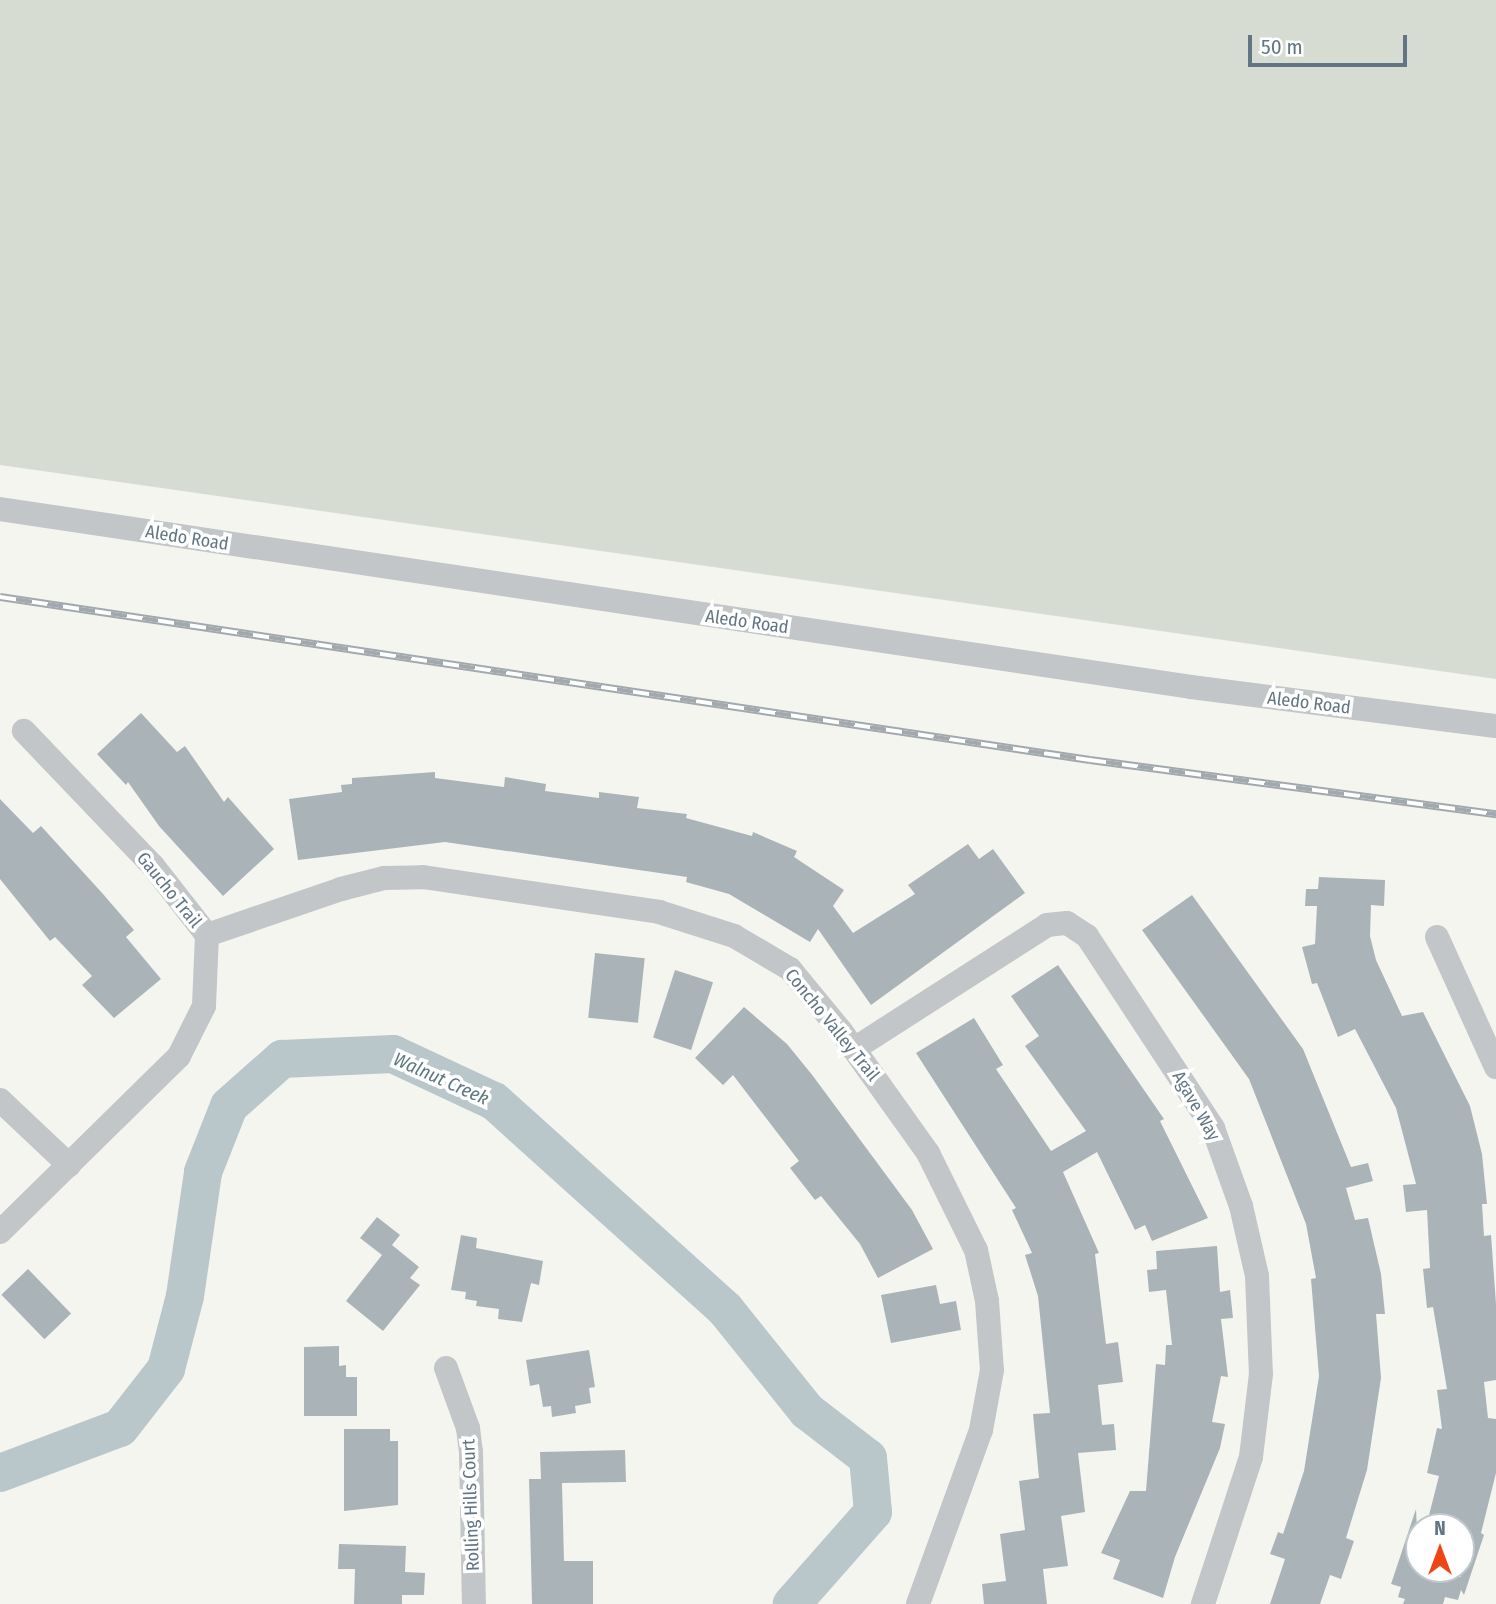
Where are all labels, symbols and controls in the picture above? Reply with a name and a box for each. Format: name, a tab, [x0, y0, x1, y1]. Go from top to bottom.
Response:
scale bar	[1251, 21, 1410, 65]
text: 50 m	[1261, 34, 1303, 60]
street label: Aledo Road	[144, 521, 230, 555]
street label: Aledo Road	[704, 605, 790, 639]
street label: Aledo Road	[1266, 687, 1352, 719]
street label: Gaucho Trail	[132, 848, 206, 932]
street label: Concho Valley Trail	[780, 965, 884, 1085]
water label: Walnut Creek	[390, 1048, 492, 1110]
street label: Agave Way	[1167, 1067, 1225, 1145]
street label: Rolling Hills Court	[458, 1439, 484, 1571]
north arrow	[1405, 1513, 1475, 1583]
text: N	[1434, 1517, 1446, 1540]

